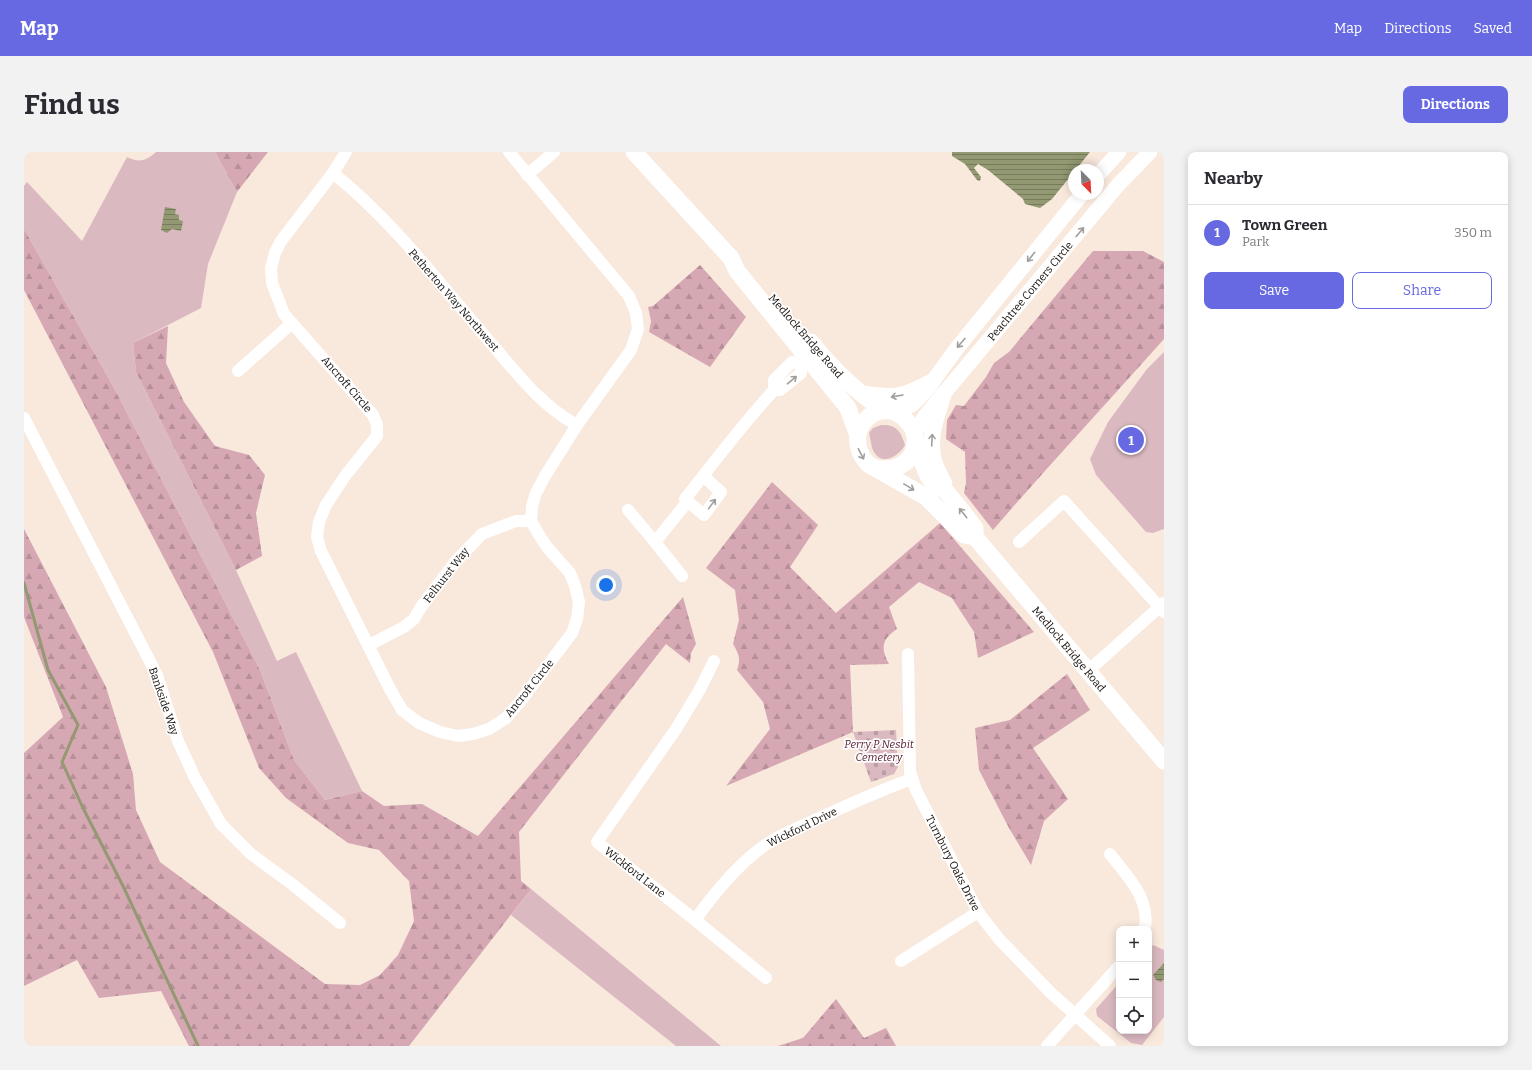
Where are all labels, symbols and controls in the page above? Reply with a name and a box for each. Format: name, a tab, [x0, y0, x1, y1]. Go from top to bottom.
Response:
text: Map	[20, 17, 59, 40]
text: Map	[1334, 20, 1362, 37]
text: Directions	[1384, 20, 1452, 37]
text: Saved	[1474, 20, 1512, 37]
button: Directions	[1403, 86, 1508, 123]
text: Find us	[24, 88, 120, 121]
north arrow	[1068, 164, 1104, 200]
text: Nearby	[1204, 168, 1263, 189]
text: Town Green	[1242, 216, 1328, 234]
text: 1	[1214, 225, 1220, 240]
text: 350 m	[1454, 225, 1492, 240]
one-way arrow	[1075, 226, 1084, 237]
text: Park	[1242, 234, 1269, 249]
street label: Peachtree Corners Circle	[985, 239, 1076, 344]
street label: Petherton Way Northwest	[406, 246, 502, 354]
one-way arrow	[1027, 252, 1036, 263]
button: Save	[1204, 272, 1344, 309]
button: Share	[1352, 272, 1492, 309]
street label: Medlock Bridge Road	[766, 292, 846, 381]
one-way arrow	[957, 338, 966, 349]
street label: Ancroft Circle	[319, 354, 375, 415]
one-way arrow	[787, 376, 797, 385]
one-way arrow	[891, 393, 904, 401]
pin: 1	[1118, 425, 1144, 455]
one-way arrow	[928, 434, 935, 447]
one-way arrow	[857, 448, 865, 460]
one-way arrow	[903, 484, 915, 492]
one-way arrow	[708, 498, 717, 509]
one-way arrow	[959, 507, 968, 518]
street label: Felhurst Way	[421, 545, 472, 606]
your location	[596, 575, 616, 595]
street label: Medlock Bridge Road	[1029, 604, 1108, 695]
street label: Ancroft Circle	[502, 657, 557, 720]
street label: Bankside Way	[146, 666, 181, 737]
park label: Perry P Nesbit Cemetery	[844, 738, 914, 764]
street label: Wickford Drive	[765, 805, 839, 850]
street label: Turnbury Oaks Drive	[923, 813, 982, 913]
street label: Wickford Lane	[602, 845, 668, 900]
map controls	[1116, 926, 1152, 1034]
button: +	[1116, 926, 1152, 962]
button: −	[1116, 962, 1152, 998]
button: locate	[1116, 998, 1152, 1034]

